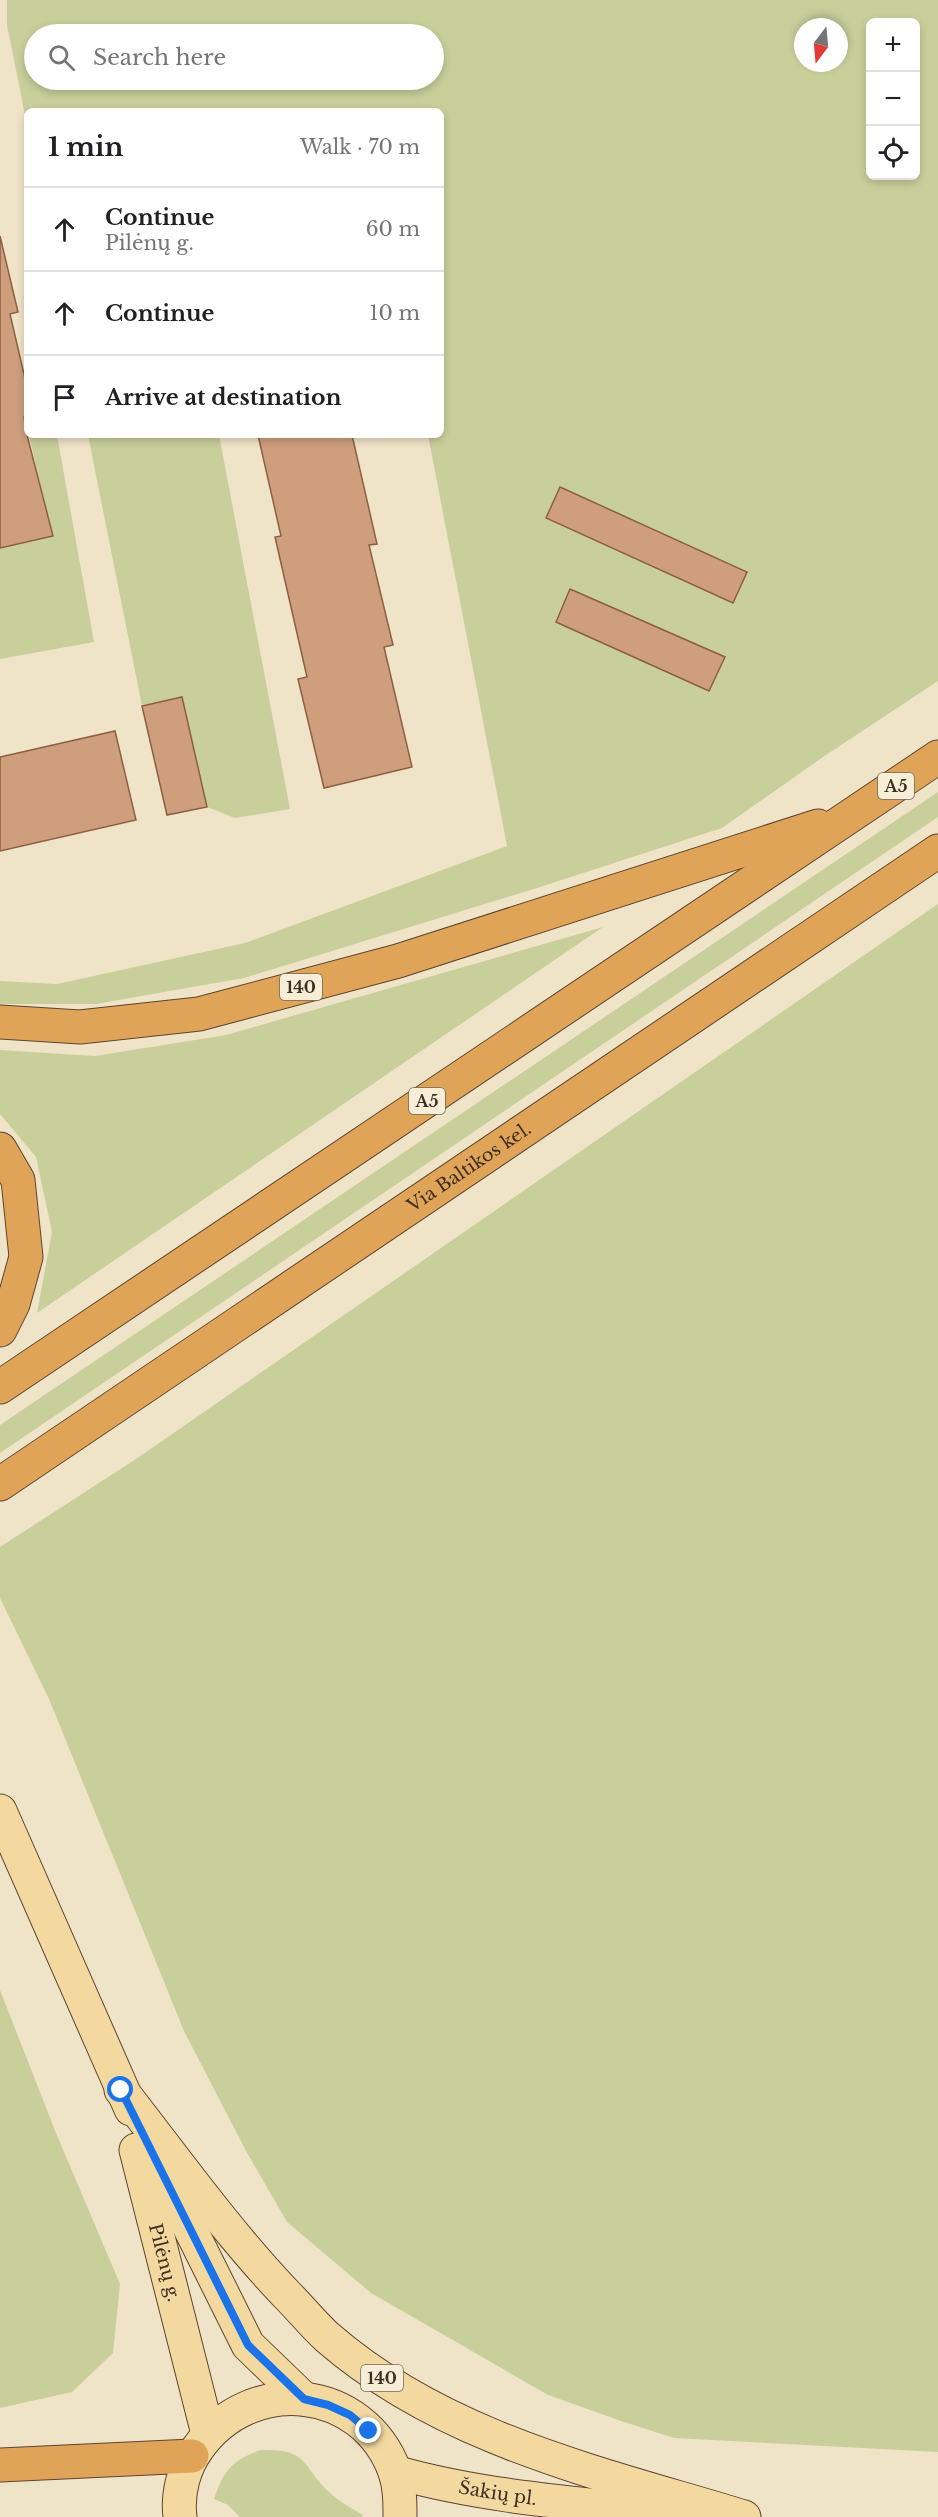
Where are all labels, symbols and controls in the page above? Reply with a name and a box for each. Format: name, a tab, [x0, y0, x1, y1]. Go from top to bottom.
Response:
north arrow	[794, 18, 848, 72]
map controls	[866, 18, 920, 180]
button: +	[866, 18, 920, 72]
search box	[24, 24, 444, 90]
icon: search	[45, 41, 78, 74]
text: Search here	[93, 44, 226, 71]
button: −	[866, 72, 920, 126]
button: locate	[866, 126, 920, 180]
text: 1 min	[48, 131, 123, 163]
text: Walk · 70 m	[300, 135, 420, 159]
text: Continue	[105, 204, 214, 231]
icon: ahead	[48, 213, 81, 246]
text: 60 m	[366, 217, 420, 241]
text: Pilėnų g.	[105, 231, 194, 255]
icon: ahead	[48, 297, 81, 330]
text: Continue	[105, 300, 214, 327]
text: 10 m	[370, 301, 420, 325]
icon: arrive	[48, 381, 81, 414]
text: Arrive at destination	[105, 384, 342, 411]
road number: A5	[878, 773, 914, 799]
road number: 140	[280, 974, 322, 1000]
road number: A5	[409, 1088, 445, 1114]
street label: Via Baltikos kel.	[402, 1118, 535, 1218]
route start	[107, 2076, 133, 2102]
street label: Pilėnų g.	[144, 2221, 185, 2304]
road number: 140	[361, 2365, 403, 2391]
route end	[355, 2417, 381, 2443]
street label: Šakių pl.	[457, 2475, 538, 2510]

